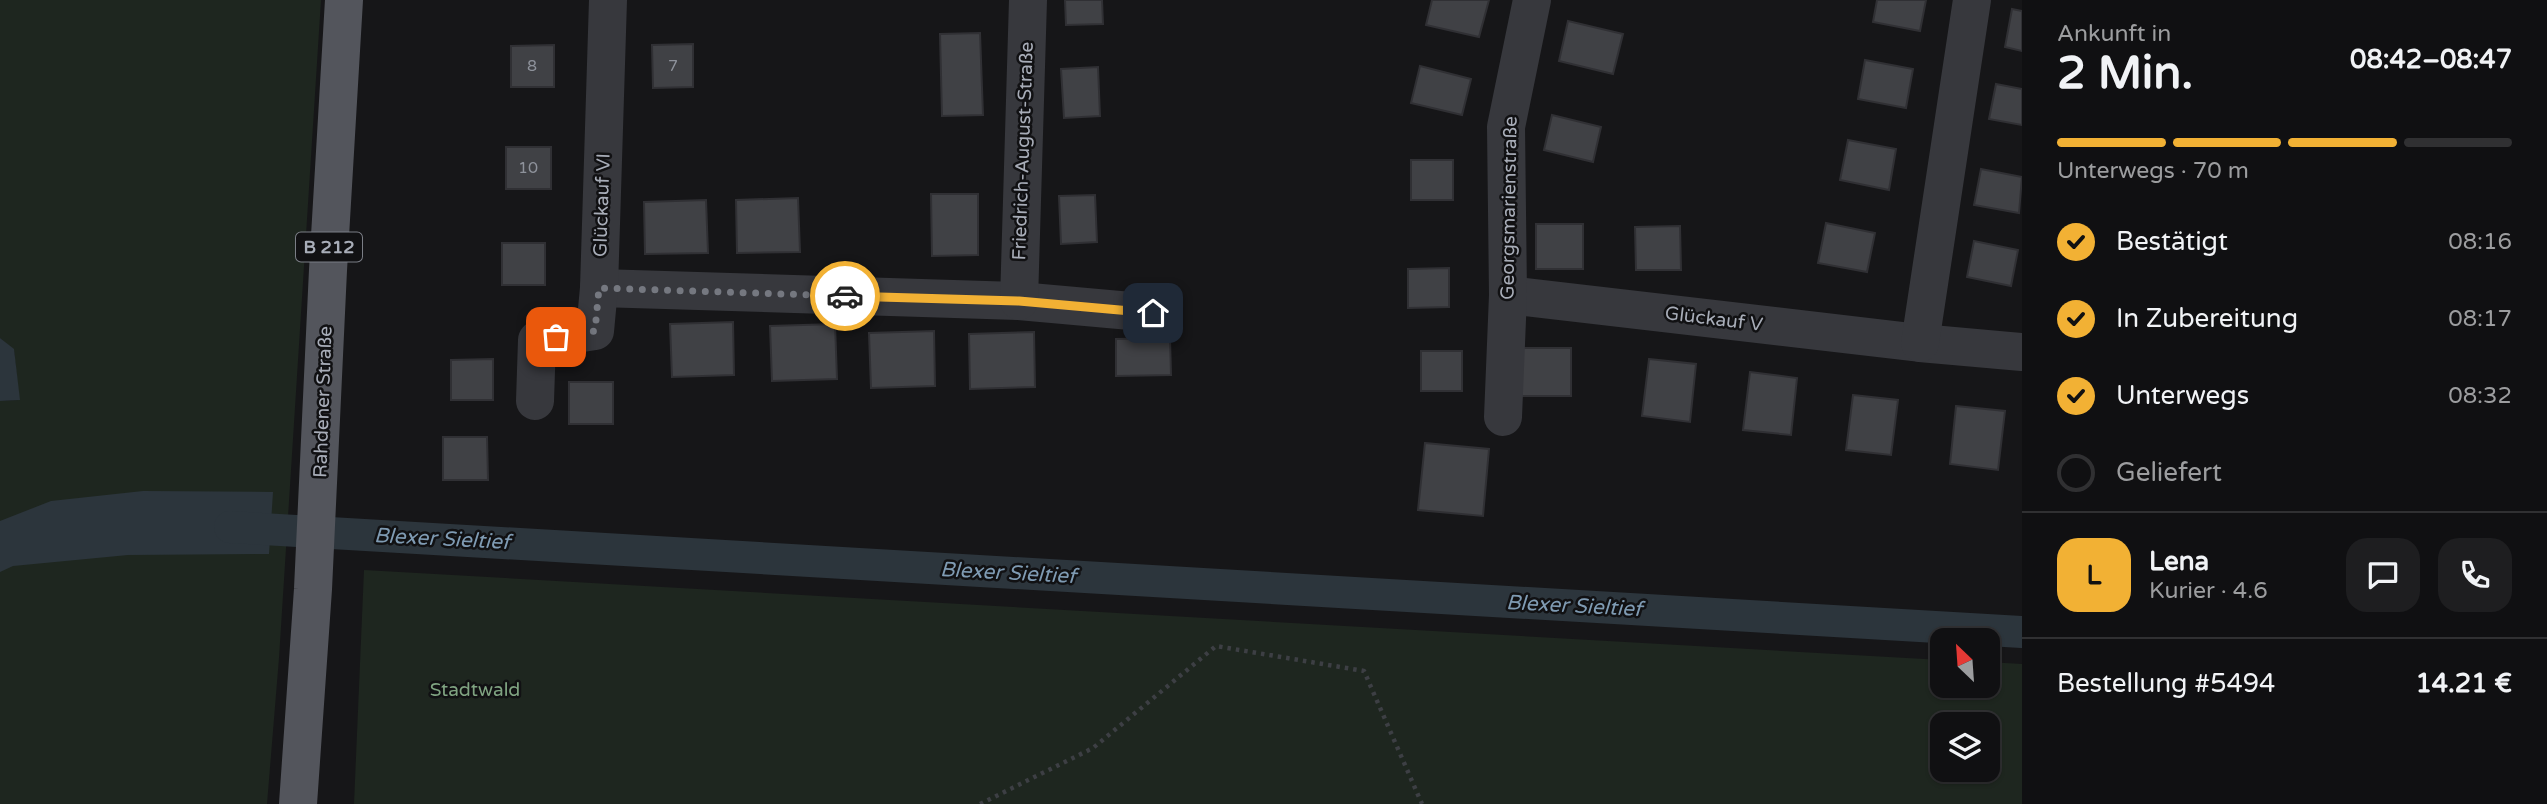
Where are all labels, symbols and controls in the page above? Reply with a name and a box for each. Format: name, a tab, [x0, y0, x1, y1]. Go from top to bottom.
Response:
text: Ankunft in	[2057, 20, 2171, 48]
street label: Friedrich-August-Straße	[1008, 41, 1038, 261]
text: 08:42–08:47	[2350, 44, 2512, 75]
text: 2 Min.	[2057, 46, 2193, 101]
house number: 8	[527, 56, 537, 76]
house number: 7	[668, 56, 678, 76]
street label: Georgsmarienstraße	[1496, 116, 1522, 300]
street label: Glückauf VI	[589, 153, 615, 257]
text: Unterwegs · 70 m	[2057, 157, 2249, 185]
house number: 10	[518, 158, 538, 178]
icon: check	[2057, 223, 2095, 261]
text: Bestätigt	[2116, 226, 2228, 257]
text: 08:16	[2448, 228, 2512, 256]
road number: B 212	[296, 232, 362, 262]
courier	[810, 261, 880, 331]
icon: car	[826, 277, 864, 315]
pin	[1123, 283, 1183, 343]
icon: home	[1134, 294, 1172, 332]
icon: check	[2057, 300, 2095, 338]
street label: Glückauf V	[1664, 302, 1764, 336]
text: In Zubereitung	[2116, 303, 2298, 334]
text: 08:17	[2448, 305, 2512, 333]
pin	[526, 307, 586, 367]
icon: bag	[537, 318, 575, 356]
street label: Rahdener Straße	[309, 326, 337, 478]
icon: check	[2057, 377, 2095, 415]
text: Unterwegs	[2116, 380, 2249, 411]
text: 08:32	[2448, 382, 2512, 410]
text: Geliefert	[2116, 457, 2222, 488]
water label: Blexer Sieltief	[373, 523, 515, 555]
button: chat	[2346, 538, 2420, 612]
button: phone	[2438, 538, 2512, 612]
text: Lena	[2149, 546, 2209, 577]
water label: Blexer Sieltief	[939, 557, 1081, 589]
text: L	[2087, 560, 2101, 591]
text: Kurier · 4.6	[2149, 577, 2268, 605]
water label: Blexer Sieltief	[1505, 590, 1647, 622]
north arrow	[1930, 628, 2000, 698]
map controls	[1930, 628, 2000, 782]
text: Bestellung #5494	[2057, 668, 2275, 699]
text: 14.21 €	[2415, 668, 2512, 699]
park label: Stadtwald	[430, 679, 520, 701]
button: layers	[1930, 712, 2000, 782]

